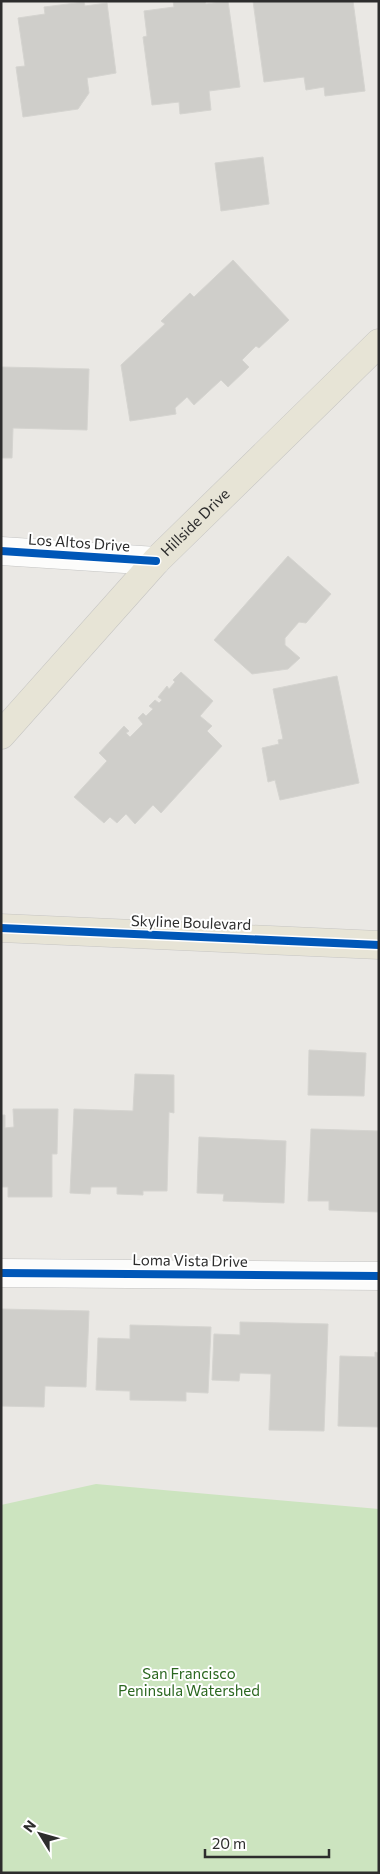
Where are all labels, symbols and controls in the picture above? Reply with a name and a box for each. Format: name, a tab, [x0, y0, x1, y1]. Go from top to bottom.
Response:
street label: Hillside Drive	[156, 484, 233, 559]
street label: Los Altos Drive	[28, 529, 131, 555]
street label: Skyline Boulevard	[131, 911, 251, 933]
street label: Loma Vista Drive	[132, 1250, 248, 1270]
park label: San Francisco Peninsula Watershed	[118, 1664, 260, 1699]
north arrow	[15, 1809, 65, 1859]
text: N	[19, 1817, 39, 1835]
scale bar	[205, 1826, 329, 1858]
text: 20 m	[212, 1834, 246, 1852]

